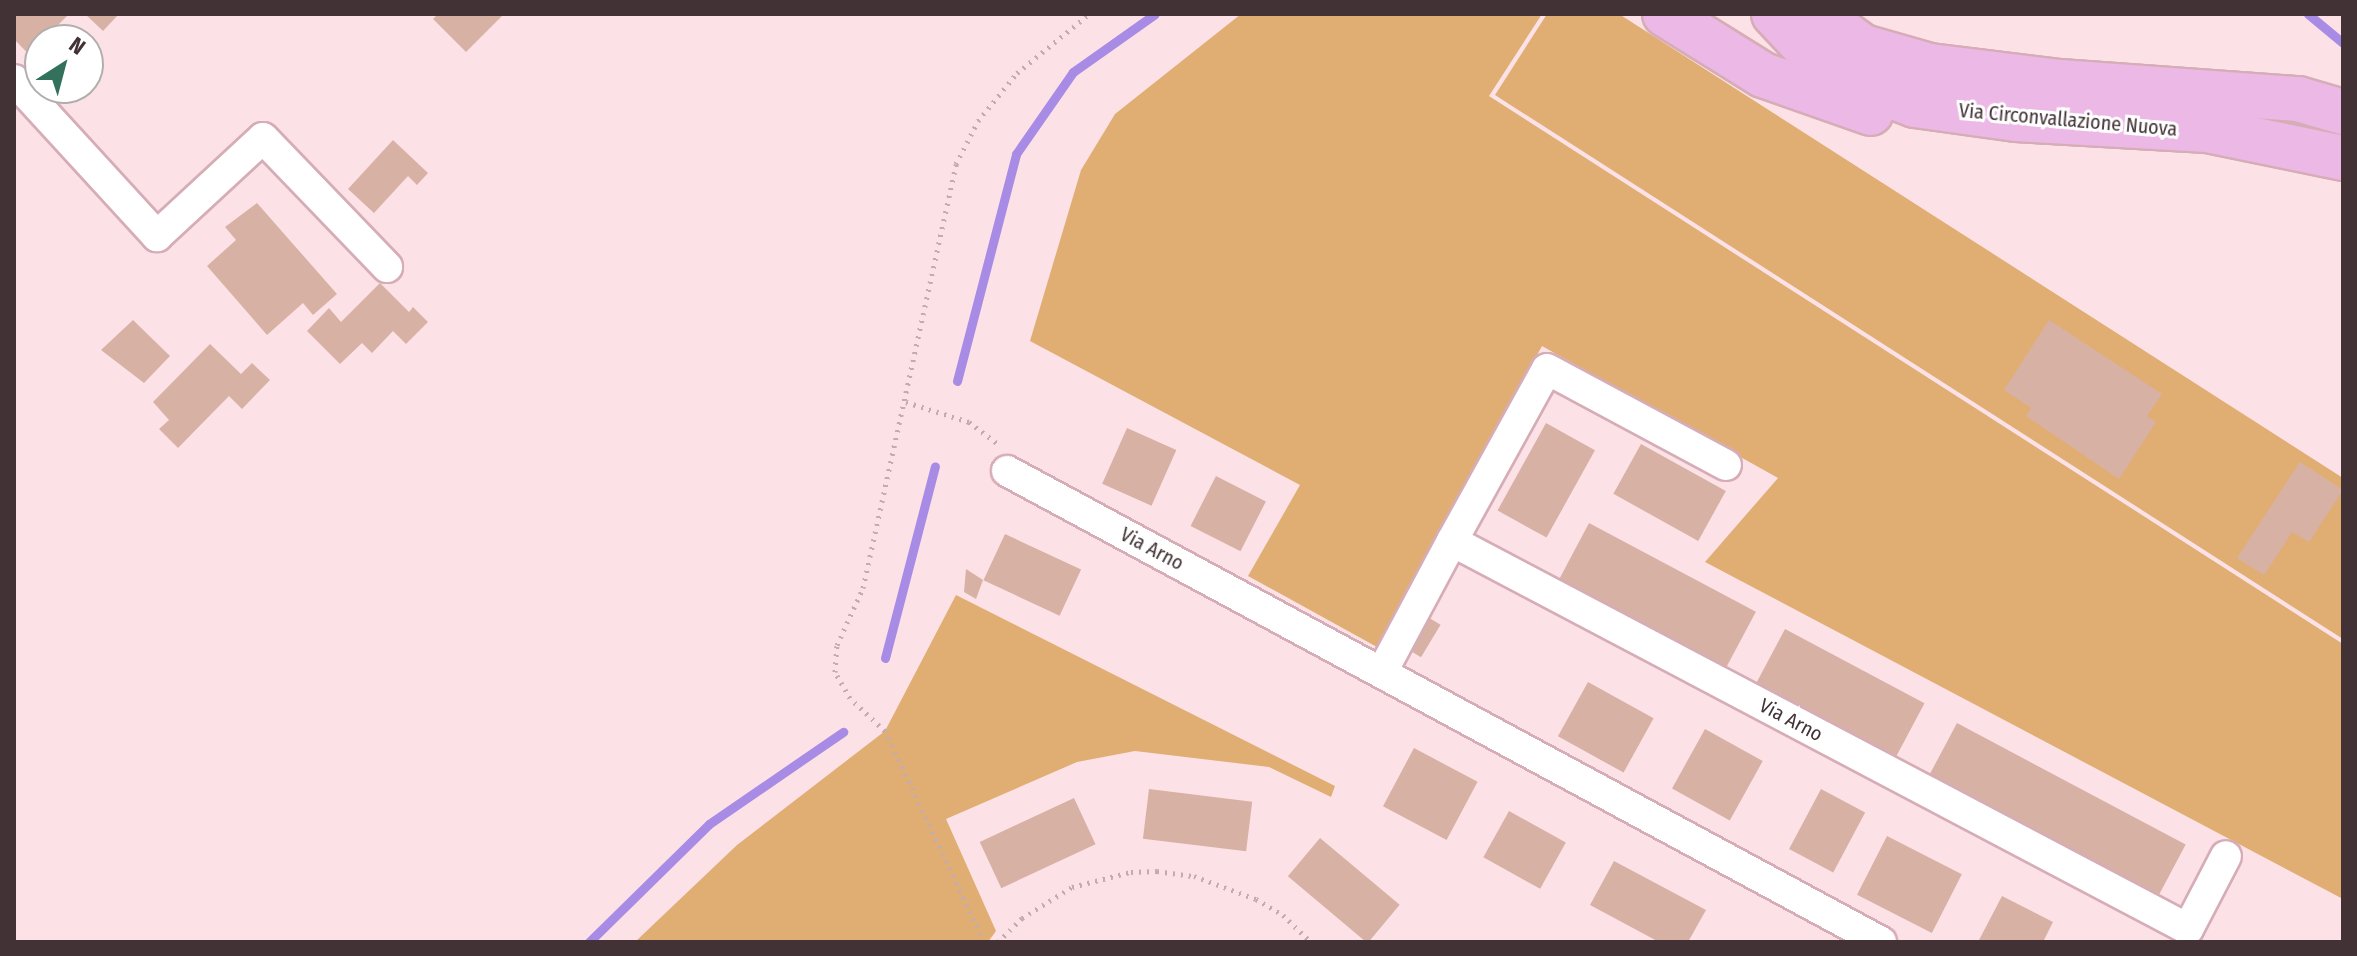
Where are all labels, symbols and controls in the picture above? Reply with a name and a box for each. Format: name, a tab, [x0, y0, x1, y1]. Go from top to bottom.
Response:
north arrow	[24, 24, 104, 104]
text: N	[64, 31, 90, 61]
street label: Via Circonvallazione Nuova	[1958, 99, 2178, 141]
street label: Via Arno	[1116, 522, 1188, 576]
street label: Via Arno	[1755, 693, 1827, 747]

